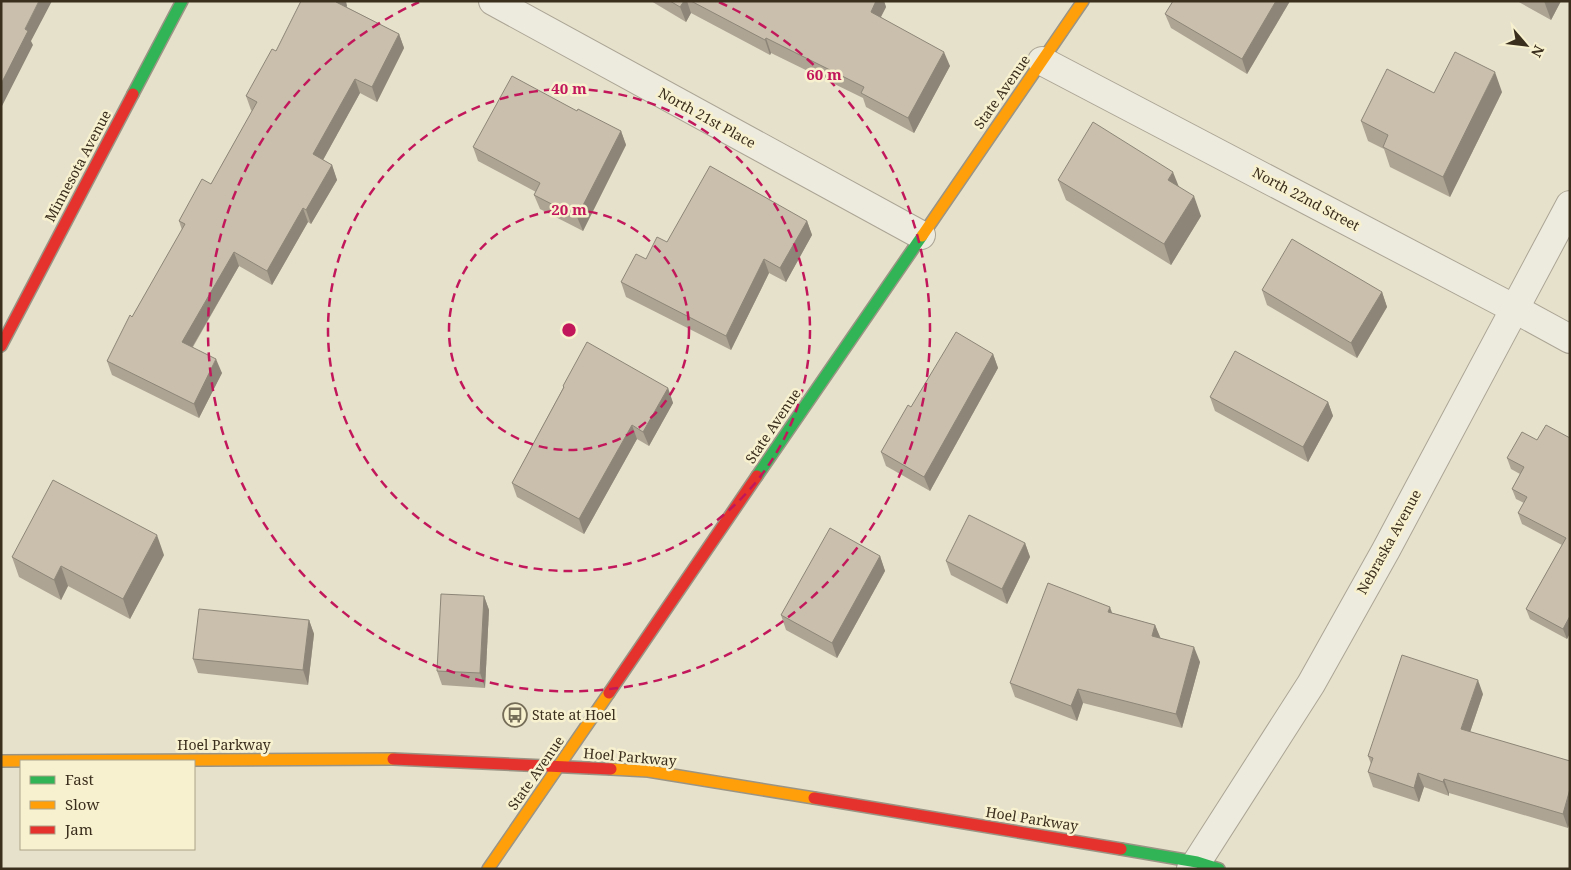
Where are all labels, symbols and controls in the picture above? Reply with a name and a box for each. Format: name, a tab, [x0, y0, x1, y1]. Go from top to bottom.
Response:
north arrow	[1501, 20, 1551, 70]
text: N	[1527, 42, 1549, 61]
street label: State Avenue	[969, 51, 1034, 133]
text: 60 m	[806, 64, 842, 84]
text: 40 m	[551, 78, 587, 98]
street label: North 21st Place	[655, 83, 759, 152]
street label: Minnesota Avenue	[40, 107, 115, 225]
street label: North 22nd Street	[1249, 162, 1363, 235]
text: 20 m	[551, 199, 587, 219]
centre of rings	[560, 321, 578, 339]
street label: State Avenue	[741, 385, 805, 467]
street label: Nebraska Avenue	[1352, 486, 1425, 598]
bus stop icon: State at Hoel	[502, 702, 528, 728]
place label: State at Hoel	[532, 705, 617, 724]
street label: State Avenue	[503, 732, 568, 814]
street label: Hoel Parkway	[177, 735, 271, 754]
street label: Hoel Parkway	[583, 743, 677, 770]
legend	[20, 760, 195, 850]
text: Fast	[65, 769, 94, 789]
text: Slow	[65, 794, 99, 814]
street label: Hoel Parkway	[984, 802, 1080, 835]
text: Jam	[64, 819, 93, 839]

